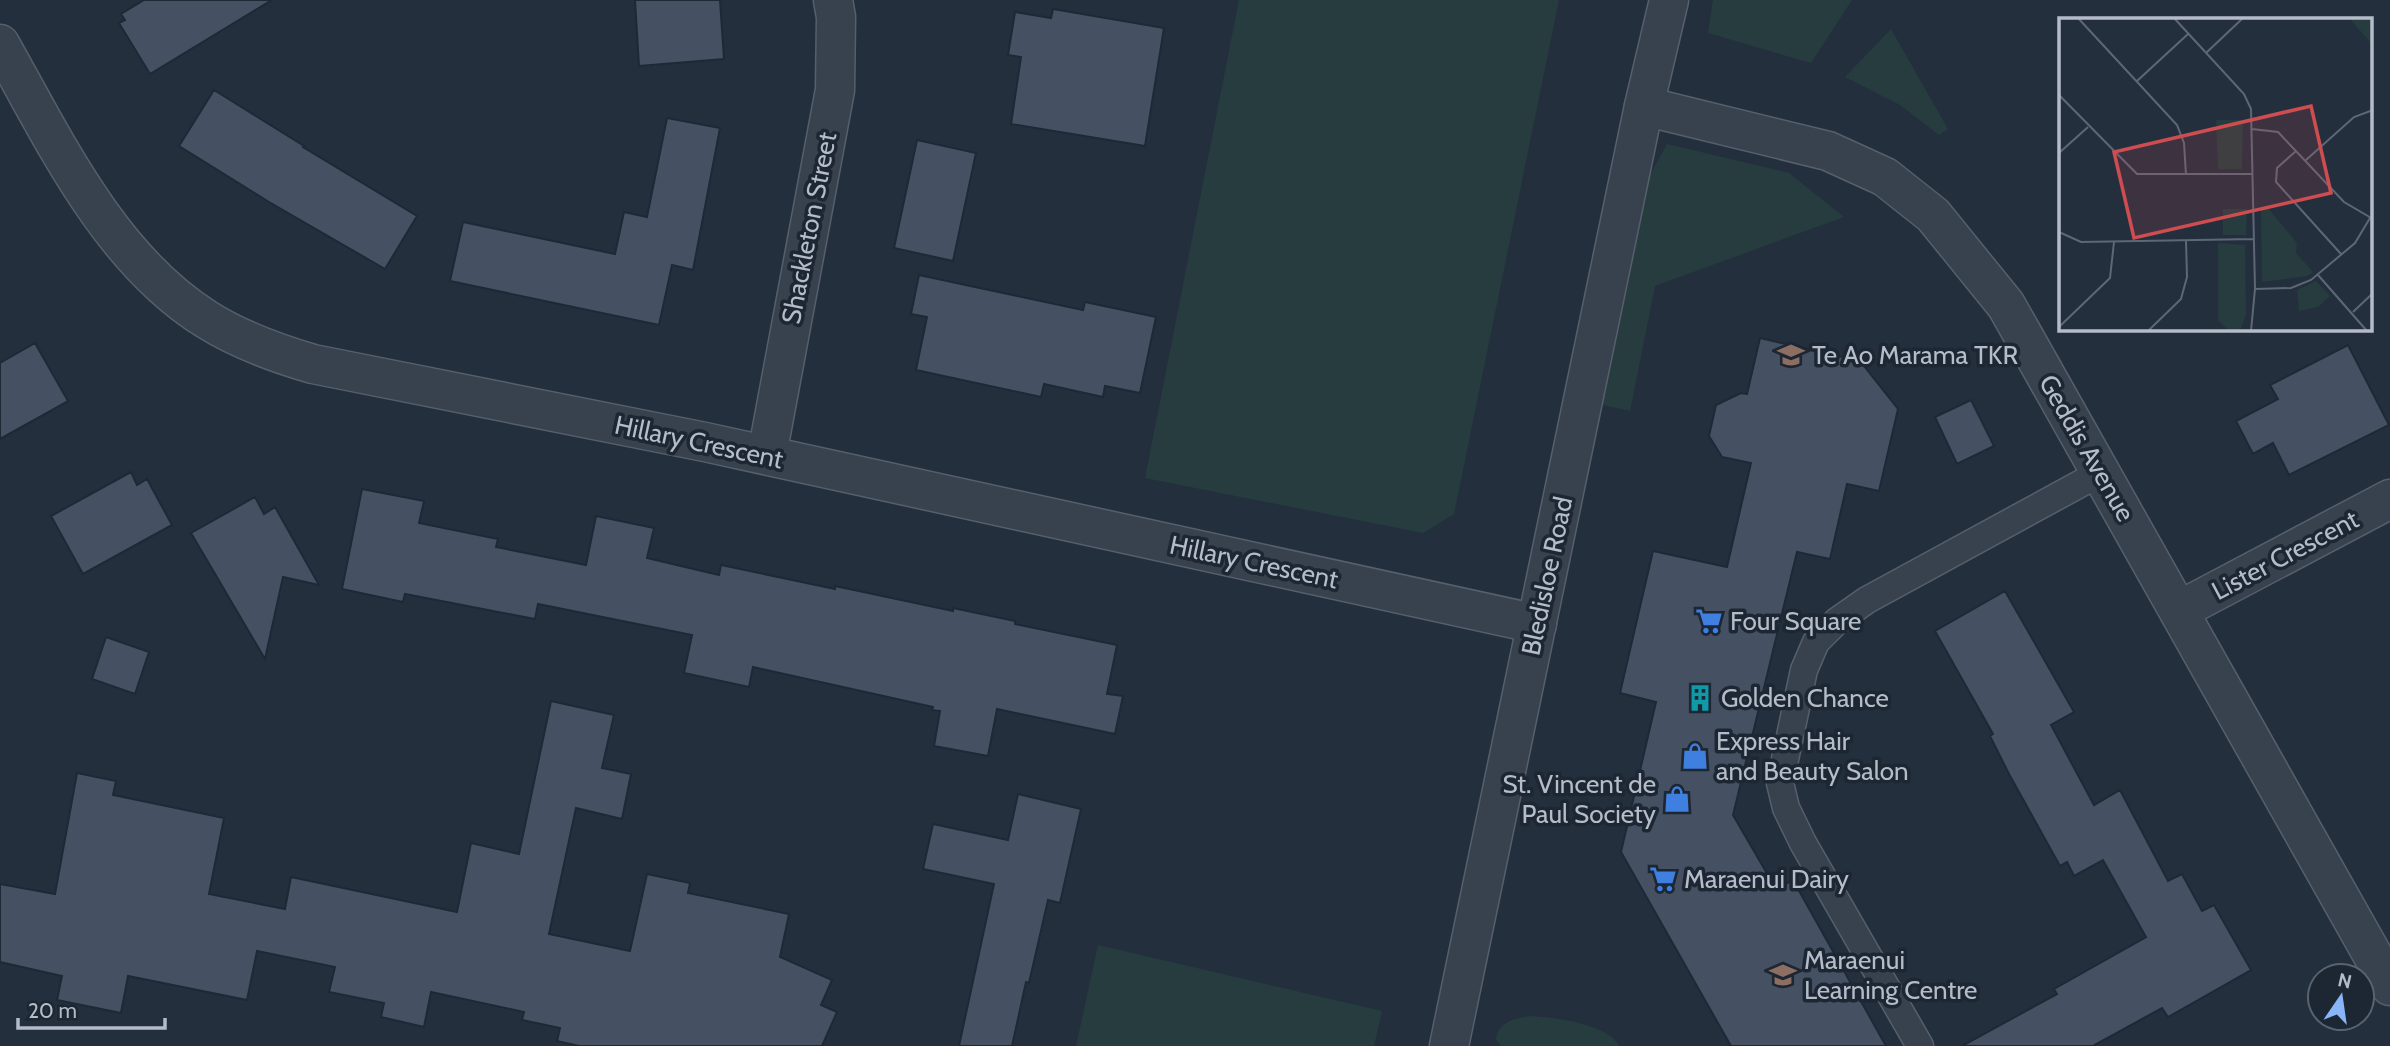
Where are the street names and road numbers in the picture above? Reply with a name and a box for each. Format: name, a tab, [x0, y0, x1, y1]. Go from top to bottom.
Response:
street label: Shackleton Street	[775, 129, 843, 327]
street label: Geddis Avenue	[2032, 369, 2142, 527]
street label: Hillary Crescent	[612, 409, 786, 476]
street label: Bledisloe Road	[1515, 494, 1579, 658]
street label: Lister Crescent	[2206, 503, 2364, 607]
street label: Hillary Crescent	[1167, 529, 1341, 596]

